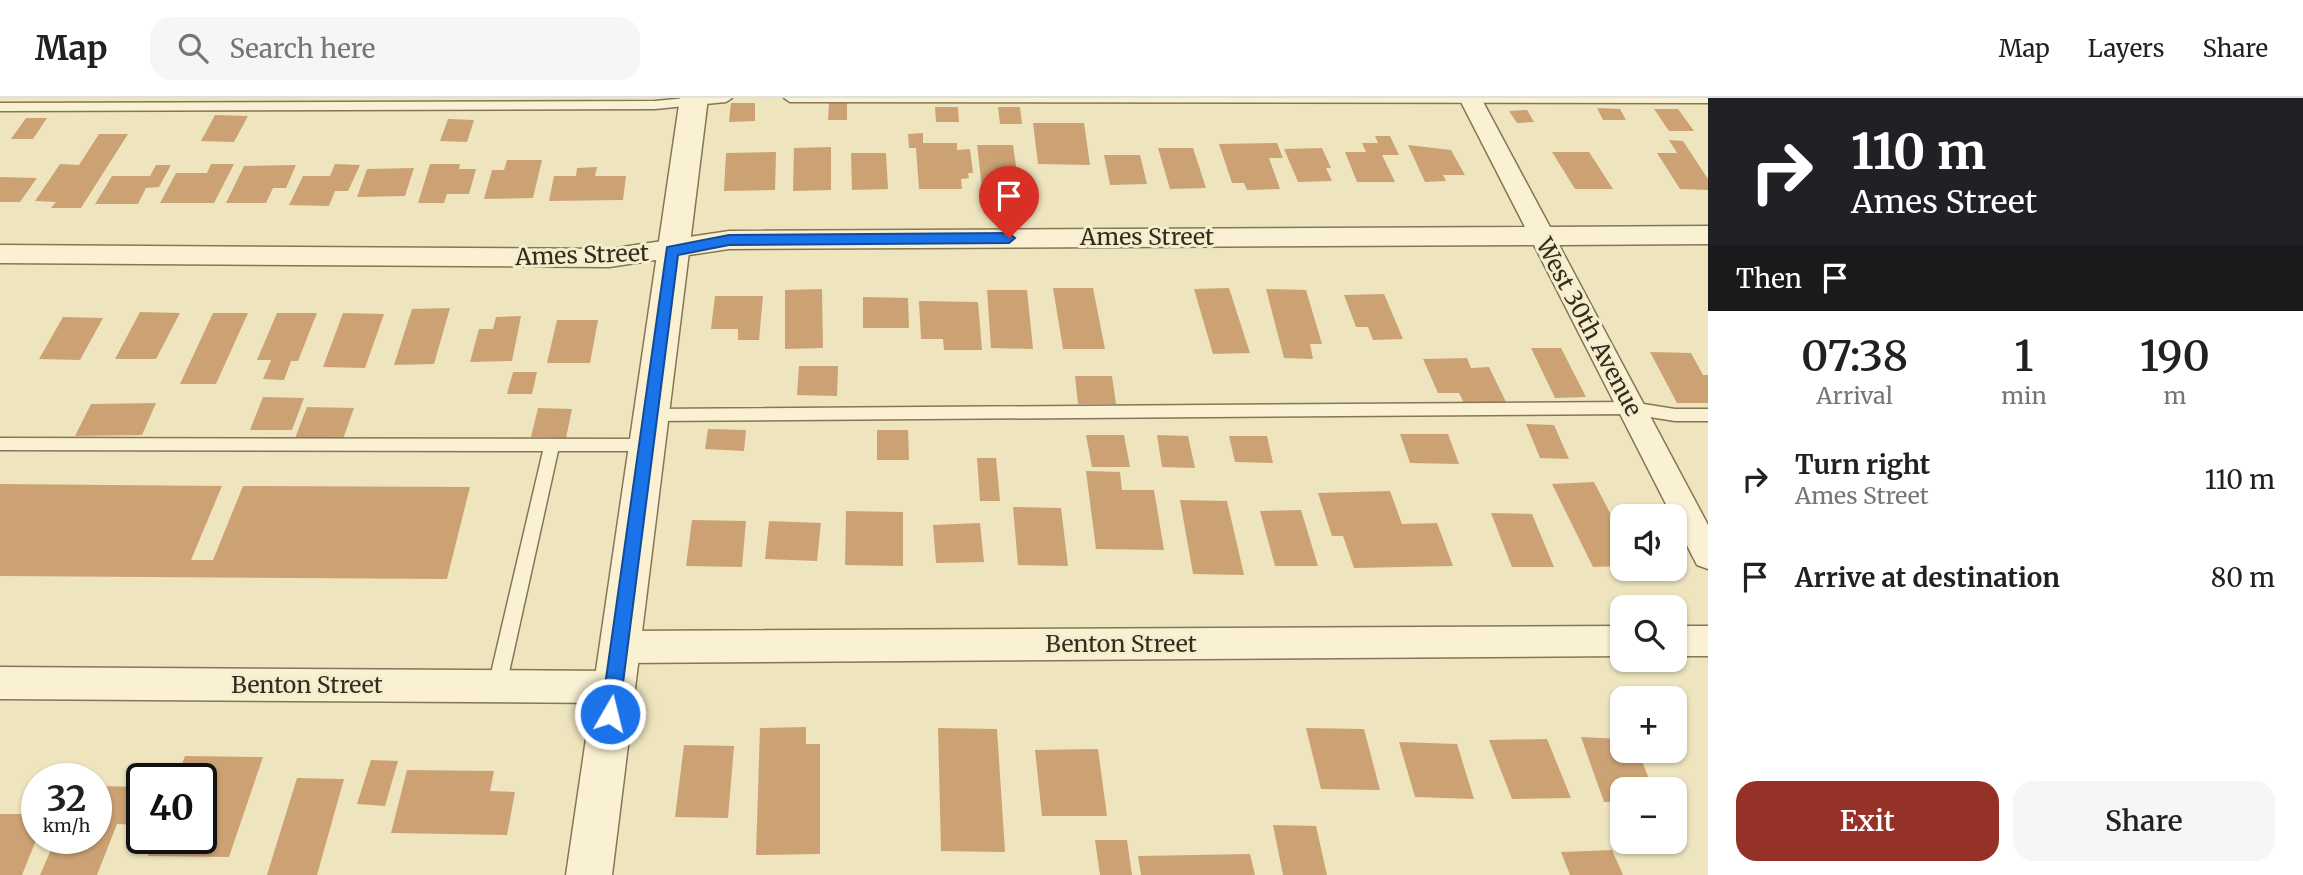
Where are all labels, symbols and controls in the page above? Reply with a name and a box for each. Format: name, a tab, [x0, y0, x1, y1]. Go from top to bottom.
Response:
search box	[150, 17, 640, 80]
text: Map	[35, 28, 108, 69]
icon: search	[174, 29, 212, 67]
text: Search here	[230, 32, 375, 65]
text: Map	[1999, 33, 2050, 64]
text: Layers	[2088, 33, 2164, 64]
text: Share	[2202, 33, 2268, 64]
text: 110 m	[1851, 121, 1986, 182]
icon: right	[1736, 126, 1827, 217]
pin	[979, 166, 1039, 238]
icon: arrive	[990, 177, 1028, 215]
text: Ames Street	[1851, 182, 2037, 222]
street label: Ames Street	[1079, 222, 1214, 251]
street label: West 30th Avenue	[1530, 232, 1649, 421]
street label: Ames Street	[514, 238, 649, 271]
icon: arrive	[1816, 259, 1854, 297]
text: Then	[1736, 262, 1802, 295]
text: 07:38	[1801, 330, 1908, 382]
text: 1	[2014, 330, 2034, 382]
text: 190	[2140, 330, 2210, 382]
text: Arrival	[1816, 381, 1893, 410]
text: min	[2001, 381, 2047, 410]
text: m	[2163, 381, 2186, 410]
text: Turn right	[1795, 448, 1930, 481]
icon: right	[1736, 460, 1774, 498]
text: 110 m	[2205, 463, 2275, 496]
text: Ames Street	[1795, 481, 1929, 510]
map controls	[1610, 504, 1687, 854]
button: sound	[1610, 504, 1687, 581]
icon: arrive	[1736, 558, 1774, 596]
text: Arrive at destination	[1795, 561, 2060, 594]
text: 80 m	[2211, 561, 2275, 594]
button: search	[1610, 595, 1687, 672]
street label: Benton Street	[1045, 629, 1197, 658]
street label: Benton Street	[231, 670, 383, 699]
position arrow	[573, 677, 647, 751]
button: +	[1610, 686, 1687, 763]
speed limit sign: 40	[126, 763, 217, 854]
text: 32	[47, 777, 86, 821]
button: −	[1610, 777, 1687, 854]
button: Exit	[1736, 781, 1999, 861]
button: Share	[2013, 781, 2275, 861]
text: km/h	[43, 814, 90, 837]

